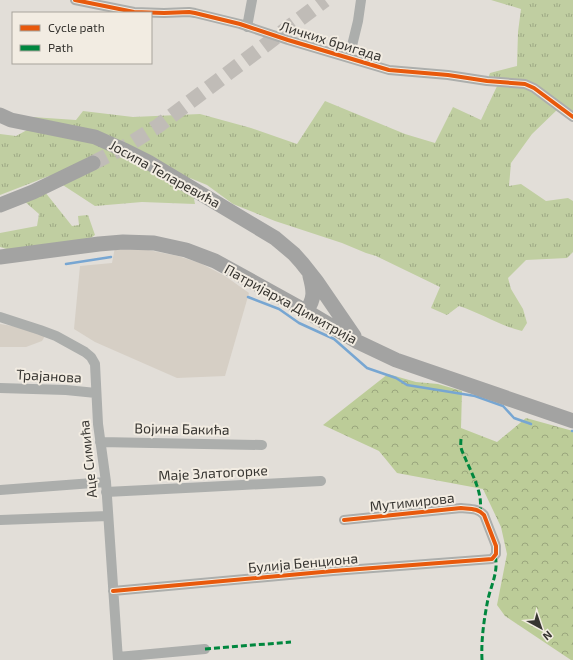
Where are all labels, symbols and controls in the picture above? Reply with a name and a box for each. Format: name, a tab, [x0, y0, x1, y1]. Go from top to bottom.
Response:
legend	[12, 12, 152, 64]
street label: Личких бригада	[278, 17, 384, 64]
text: Cycle path	[48, 20, 105, 34]
text: Path	[48, 40, 73, 54]
street label: Јосипа Теларевића	[107, 136, 224, 211]
street label: Патријарха Димитрија	[222, 260, 361, 347]
street label: Трајанова	[16, 365, 82, 386]
street label: Аце Симића	[75, 419, 100, 499]
street label: Војина Бакића	[134, 419, 230, 438]
street label: Маје Златогорке	[158, 461, 268, 484]
street label: Мутимирова	[369, 489, 455, 514]
street label: Булија Бенциона	[247, 549, 359, 576]
north arrow	[521, 608, 561, 648]
text: N	[540, 629, 555, 644]

